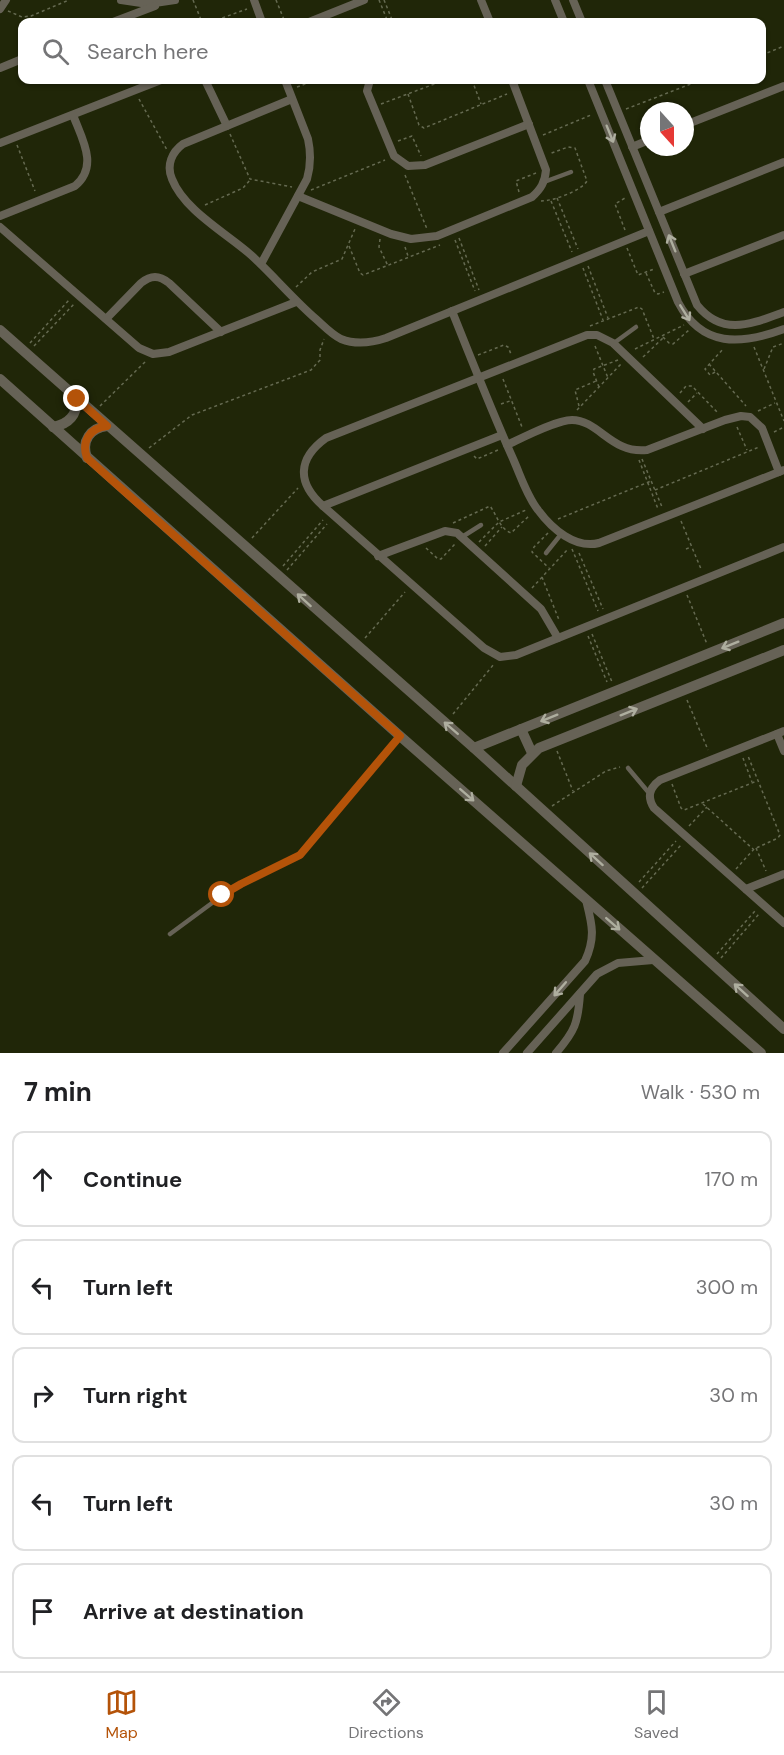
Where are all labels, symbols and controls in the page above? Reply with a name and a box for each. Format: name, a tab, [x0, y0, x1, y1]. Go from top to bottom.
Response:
search box	[18, 18, 766, 84]
icon: search	[39, 35, 72, 68]
text: Search here	[87, 37, 208, 66]
north arrow	[640, 102, 694, 156]
one-way arrow	[605, 124, 616, 142]
one-way arrow	[665, 234, 676, 252]
one-way arrow	[680, 304, 692, 321]
route end	[63, 385, 89, 411]
one-way arrow	[297, 593, 312, 607]
one-way arrow	[721, 640, 739, 651]
one-way arrow	[619, 706, 637, 717]
one-way arrow	[540, 713, 558, 724]
one-way arrow	[444, 721, 459, 735]
one-way arrow	[459, 788, 474, 802]
one-way arrow	[589, 852, 604, 866]
route start	[208, 881, 234, 907]
one-way arrow	[606, 917, 621, 931]
one-way arrow	[553, 981, 567, 996]
one-way arrow	[733, 982, 748, 997]
text: 7 min	[24, 1075, 92, 1109]
text: Walk · 530 m	[641, 1079, 760, 1105]
icon: ahead	[26, 1163, 59, 1196]
text: Continue	[83, 1165, 182, 1194]
text: 170 m	[705, 1166, 758, 1192]
icon: left	[26, 1271, 59, 1304]
text: Turn left	[83, 1273, 173, 1302]
text: 300 m	[696, 1274, 758, 1300]
icon: right	[26, 1379, 59, 1412]
text: Turn right	[83, 1381, 188, 1410]
text: 30 m	[709, 1382, 758, 1408]
icon: left	[26, 1487, 59, 1520]
text: Turn left	[83, 1489, 173, 1518]
text: 30 m	[709, 1490, 758, 1516]
icon: arrive	[26, 1595, 59, 1628]
text: Arrive at destination	[83, 1597, 304, 1626]
tab: Map	[105, 1686, 138, 1743]
tab: Directions	[348, 1686, 424, 1743]
tab: Saved	[634, 1686, 679, 1743]

